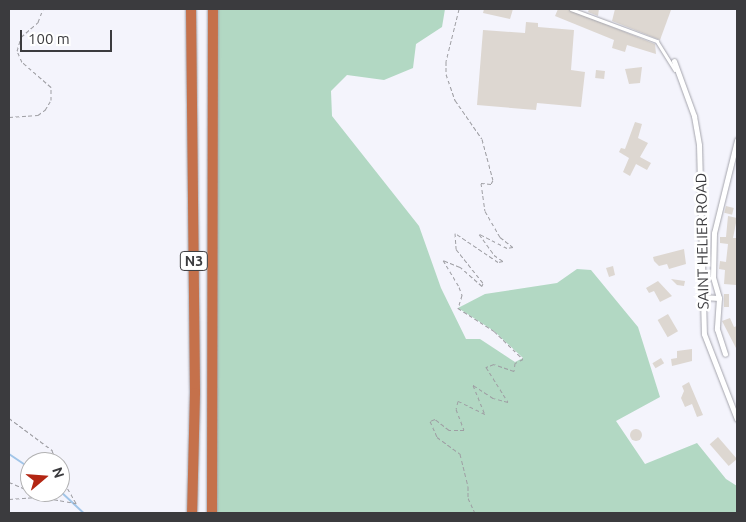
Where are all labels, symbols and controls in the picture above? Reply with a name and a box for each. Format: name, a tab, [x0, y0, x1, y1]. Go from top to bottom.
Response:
scale bar	[22, 20, 115, 52]
text: 100 m	[28, 30, 70, 47]
street label: SAINT HELIER ROAD	[692, 173, 712, 309]
road number: N3	[179, 250, 209, 272]
north arrow	[20, 452, 70, 502]
text: N	[49, 465, 68, 480]

